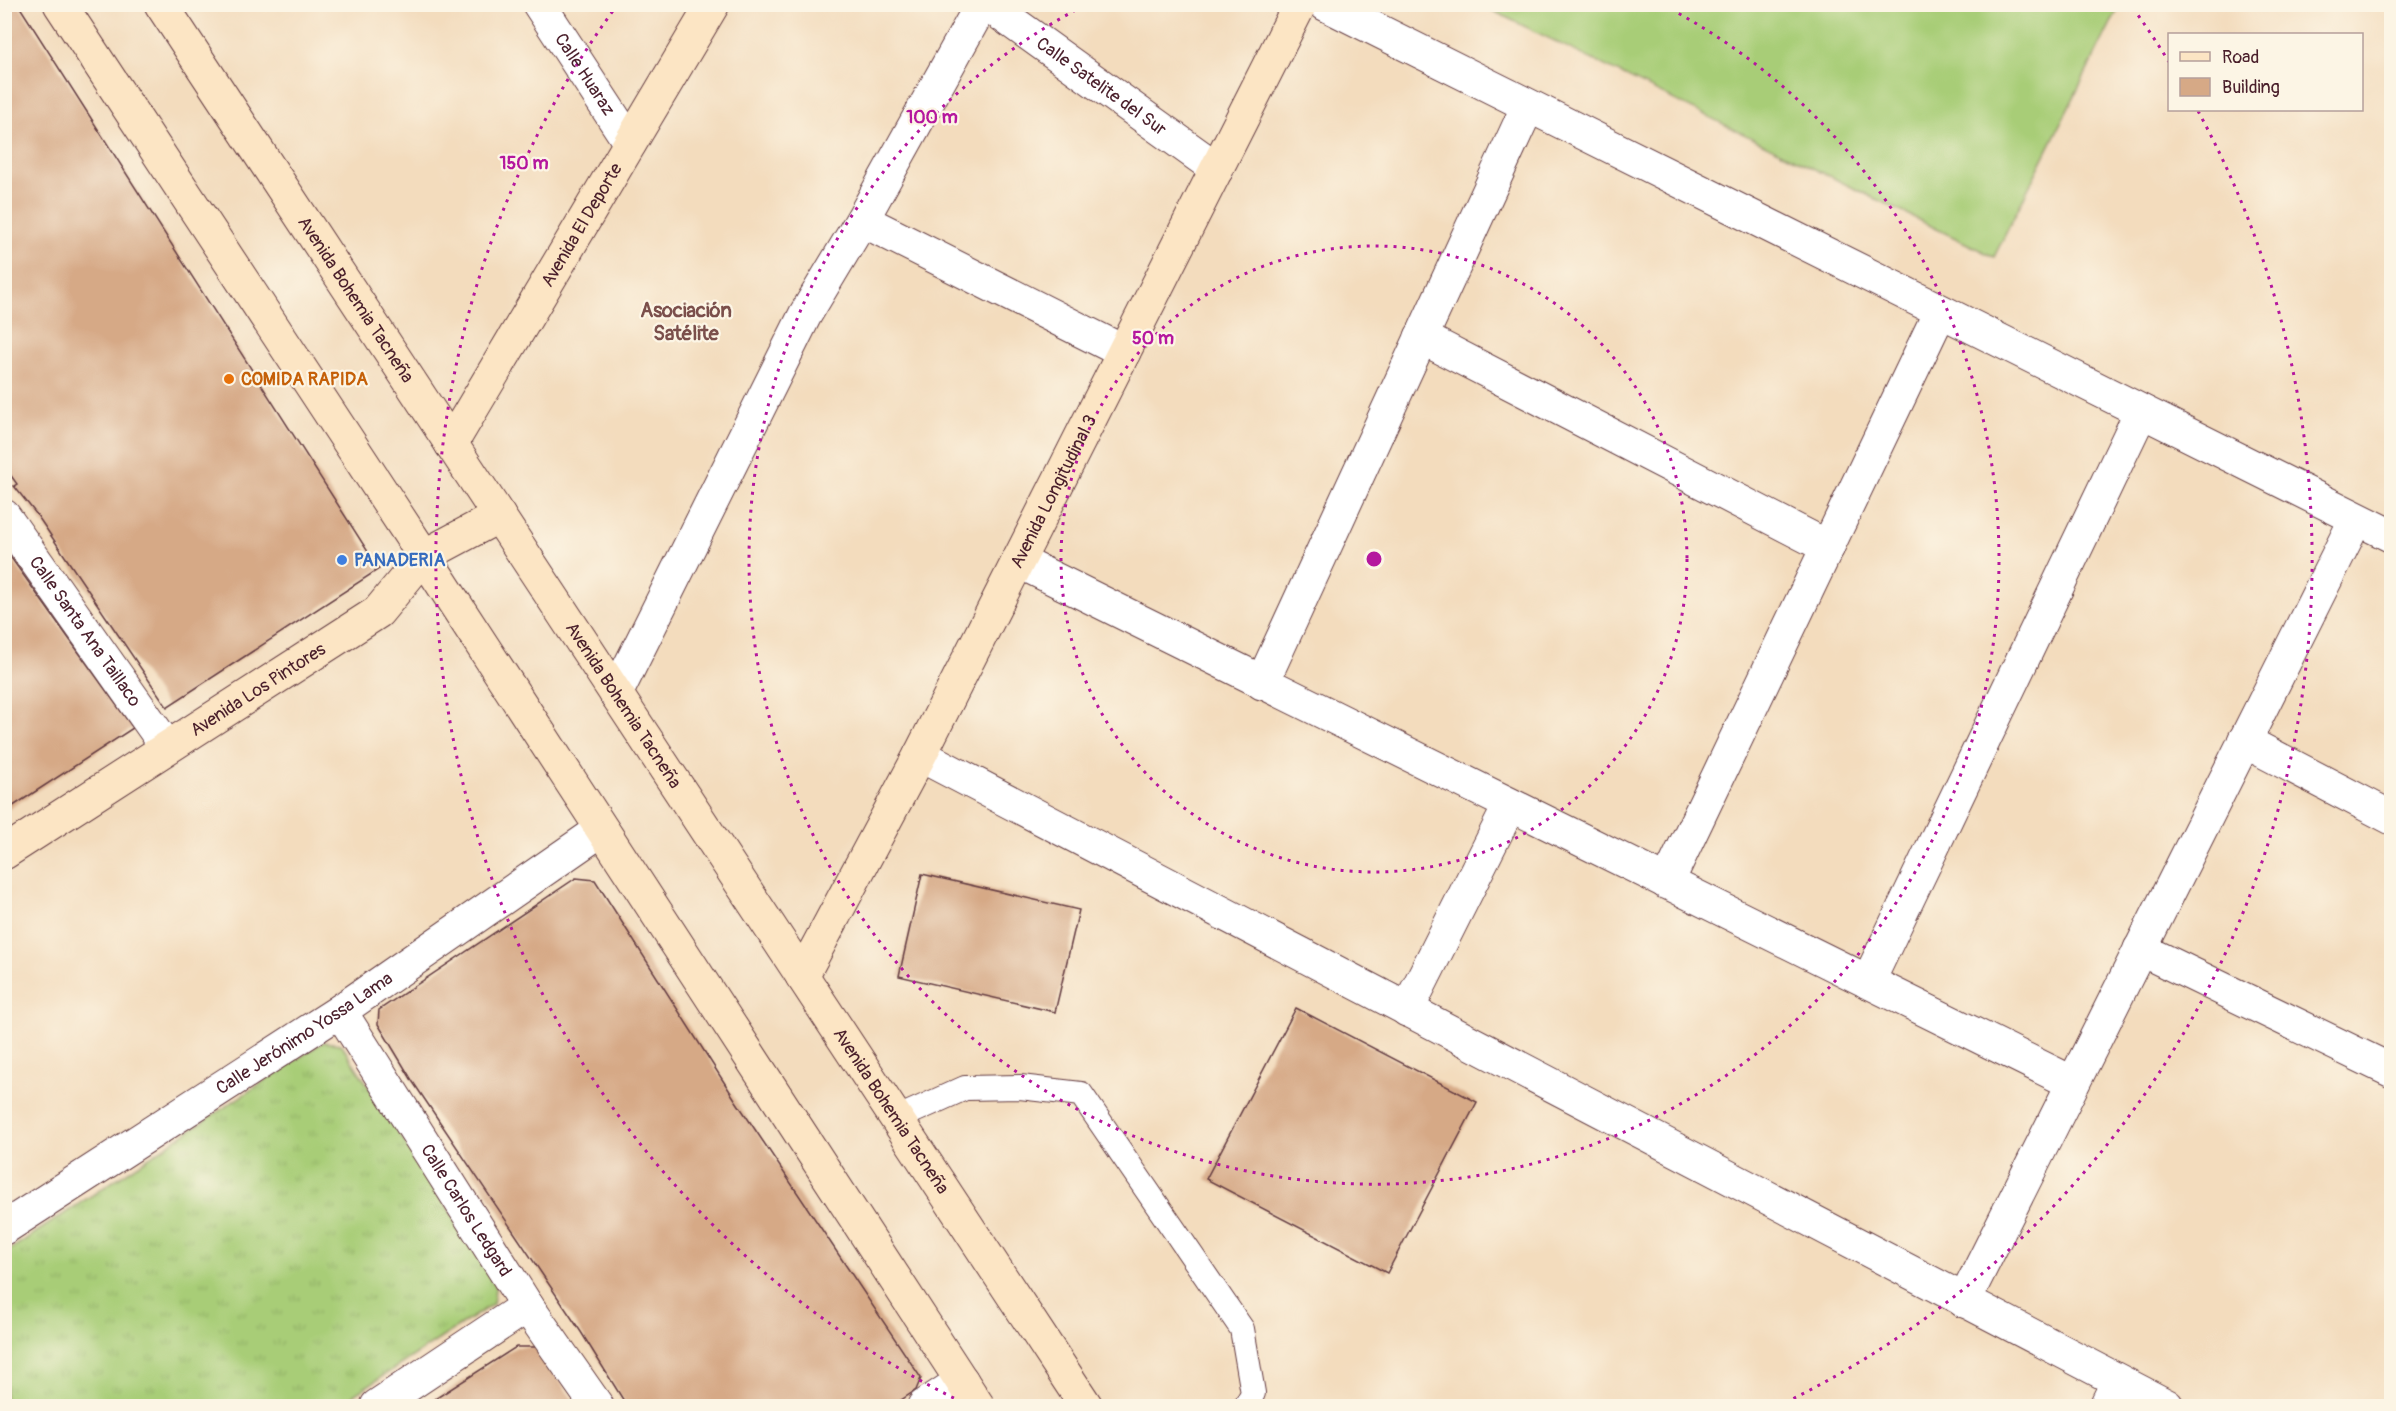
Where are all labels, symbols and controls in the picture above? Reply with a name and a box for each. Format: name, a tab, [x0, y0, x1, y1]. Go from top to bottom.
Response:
street label: Calle Huaraz	[550, 29, 620, 120]
street label: Calle Satelite del Sur	[1032, 32, 1172, 141]
legend	[2168, 33, 2363, 111]
text: Road	[2222, 46, 2259, 69]
text: Building	[2222, 76, 2280, 99]
text: 100 m	[906, 106, 958, 129]
text: 150 m	[500, 152, 549, 175]
street label: Avenida El Deporte	[536, 159, 627, 291]
street label: Avenida Bohemia Tacneña	[293, 212, 419, 387]
district label: Asociación Satélite	[640, 298, 732, 346]
text: 50 m	[1132, 327, 1174, 350]
place label: COMIDA RAPIDA	[241, 368, 368, 391]
marker: COMIDA RAPIDA	[222, 372, 236, 386]
street label: Avenida Longitudinal 3	[1005, 411, 1102, 572]
place label: PANADERIA	[354, 549, 446, 572]
centre of rings	[1364, 549, 1384, 569]
street label: Calle Santa Ana Taillaco	[24, 551, 147, 711]
marker: PANADERIA	[335, 553, 349, 567]
street label: Avenida Bohemia Tacneña	[560, 618, 687, 793]
street label: Avenida Los Pintores	[186, 637, 330, 741]
street label: Calle Jerónimo Yossa Lama	[212, 966, 397, 1100]
street label: Avenida Bohemia Tacneña	[828, 1023, 954, 1198]
street label: Calle Carlos Ledgard	[416, 1140, 517, 1281]

